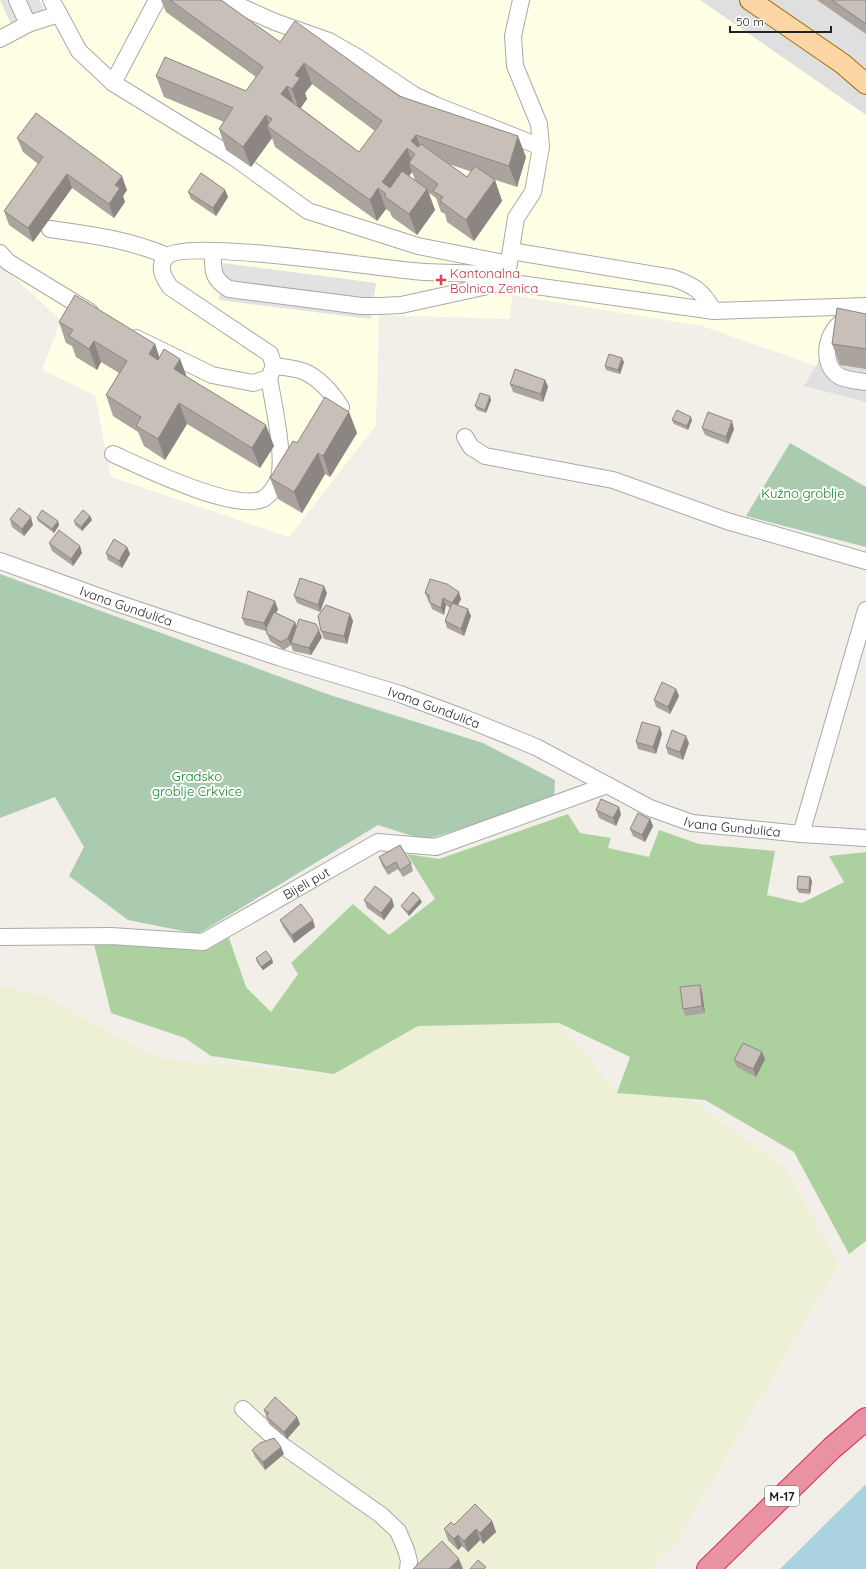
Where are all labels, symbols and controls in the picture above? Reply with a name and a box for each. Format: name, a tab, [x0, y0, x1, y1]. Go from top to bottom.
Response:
scale bar	[730, 8, 831, 34]
text: 50 m	[736, 14, 764, 29]
place label: Kantonalna Bolnica Zenica	[450, 265, 538, 296]
marker: Kantonalna Bolnica Zenica	[435, 274, 447, 286]
park label: Kužno groblje	[761, 485, 845, 501]
street label: Ivana Gundulića	[78, 582, 175, 629]
street label: Ivana Gundulića	[386, 683, 482, 731]
park label: Gradsko groblje Crkvice	[152, 768, 242, 799]
street label: Ivana Gundulića	[682, 813, 781, 840]
street label: Bijeli put	[280, 863, 332, 903]
road number: M-17	[765, 1486, 799, 1506]

